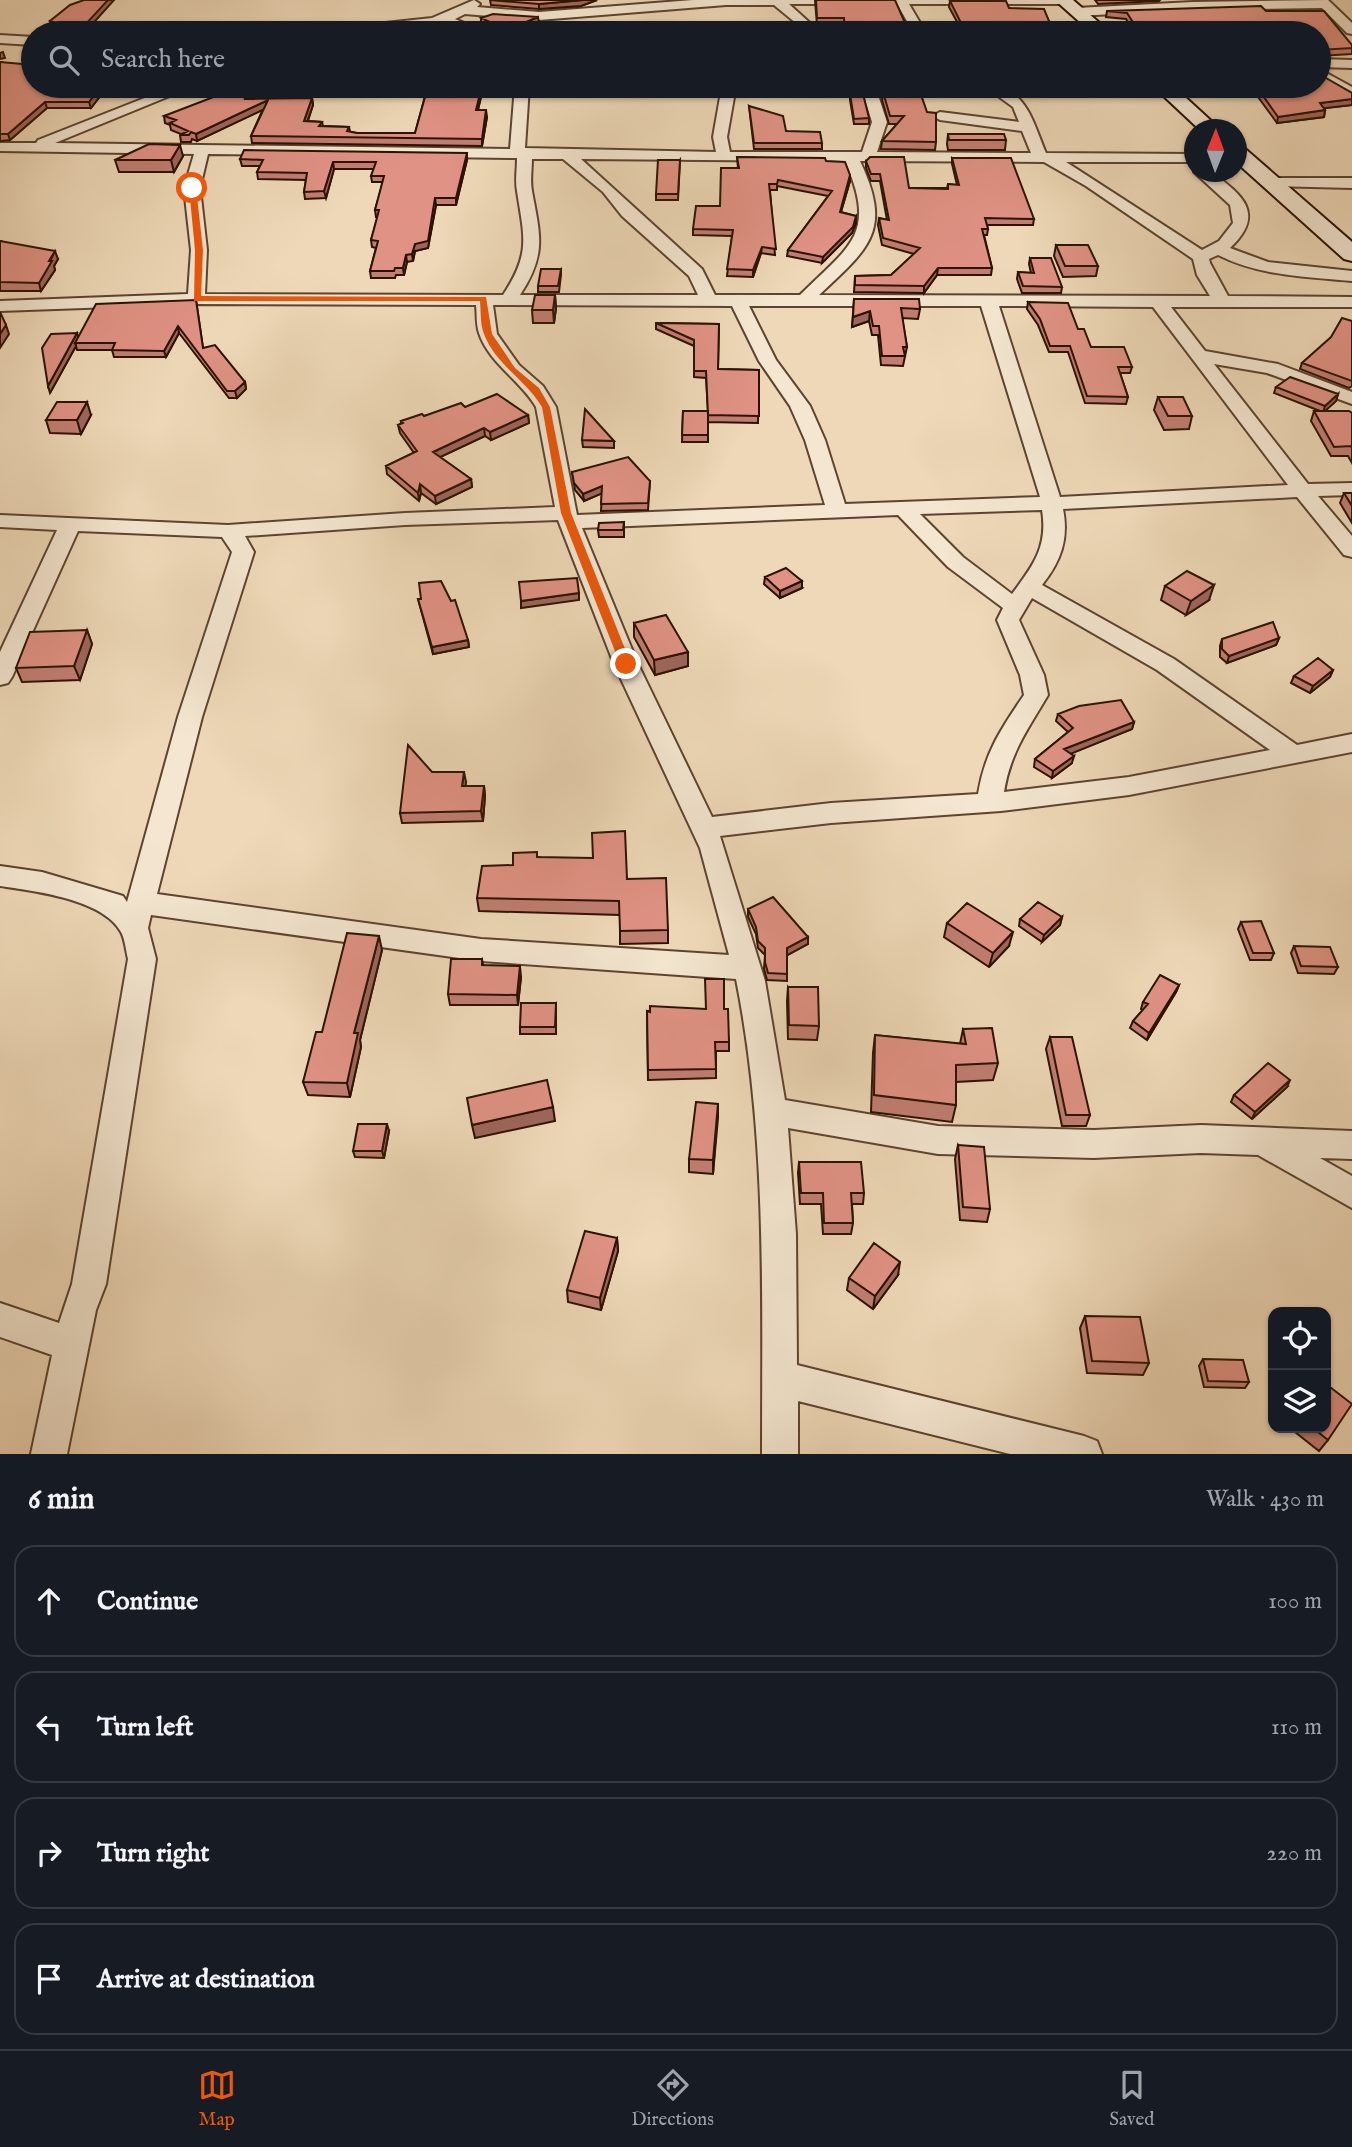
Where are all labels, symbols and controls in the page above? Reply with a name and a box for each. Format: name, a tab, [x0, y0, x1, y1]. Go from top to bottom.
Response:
search box	[21, 21, 1331, 98]
icon: search	[45, 41, 83, 79]
text: Search here	[101, 43, 225, 76]
north arrow	[1184, 119, 1247, 182]
route start	[176, 172, 207, 203]
route end	[610, 648, 641, 679]
map controls	[1268, 1307, 1331, 1433]
button: locate	[1268, 1307, 1331, 1370]
button: layers	[1268, 1370, 1331, 1433]
text: 6 min	[28, 1481, 94, 1519]
text: Walk · 430 m	[1206, 1485, 1324, 1514]
icon: ahead	[30, 1582, 68, 1620]
text: Continue	[97, 1585, 198, 1618]
text: 100 m	[1268, 1587, 1322, 1616]
icon: left	[30, 1708, 68, 1746]
text: Turn left	[97, 1711, 194, 1744]
text: 110 m	[1271, 1713, 1322, 1742]
icon: right	[30, 1834, 68, 1872]
text: Turn right	[97, 1837, 210, 1870]
text: 220 m	[1266, 1839, 1322, 1868]
icon: arrive	[30, 1960, 68, 1998]
text: Arrive at destination	[97, 1963, 315, 1996]
tab: Map	[198, 2066, 236, 2132]
tab: Directions	[631, 2066, 714, 2132]
tab: Saved	[1109, 2066, 1154, 2132]

